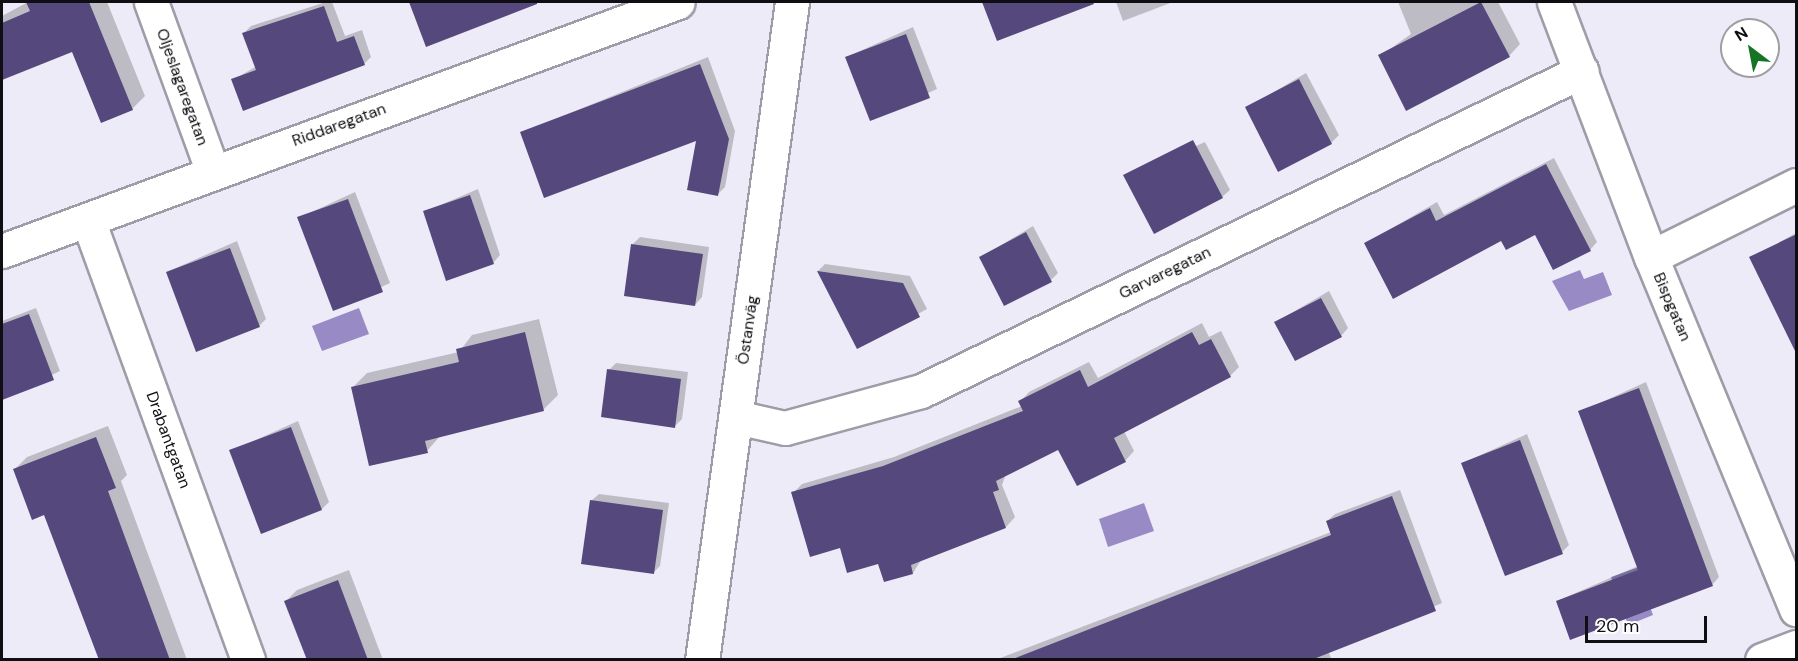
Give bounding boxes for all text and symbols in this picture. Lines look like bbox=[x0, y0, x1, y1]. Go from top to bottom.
north arrow bbox=[1720, 18, 1780, 78]
text: N bbox=[1731, 22, 1752, 46]
street label: Oljeslagaregatan bbox=[152, 26, 212, 148]
street label: Riddaregatan bbox=[290, 99, 388, 151]
street label: Garvaregatan bbox=[1116, 243, 1214, 303]
street label: Bispgatan bbox=[1649, 270, 1695, 344]
street label: Östanväg bbox=[734, 294, 762, 366]
street label: Drabantgatan bbox=[142, 389, 194, 491]
scale bar bbox=[1588, 604, 1710, 642]
text: 20 m bbox=[1596, 614, 1639, 638]

